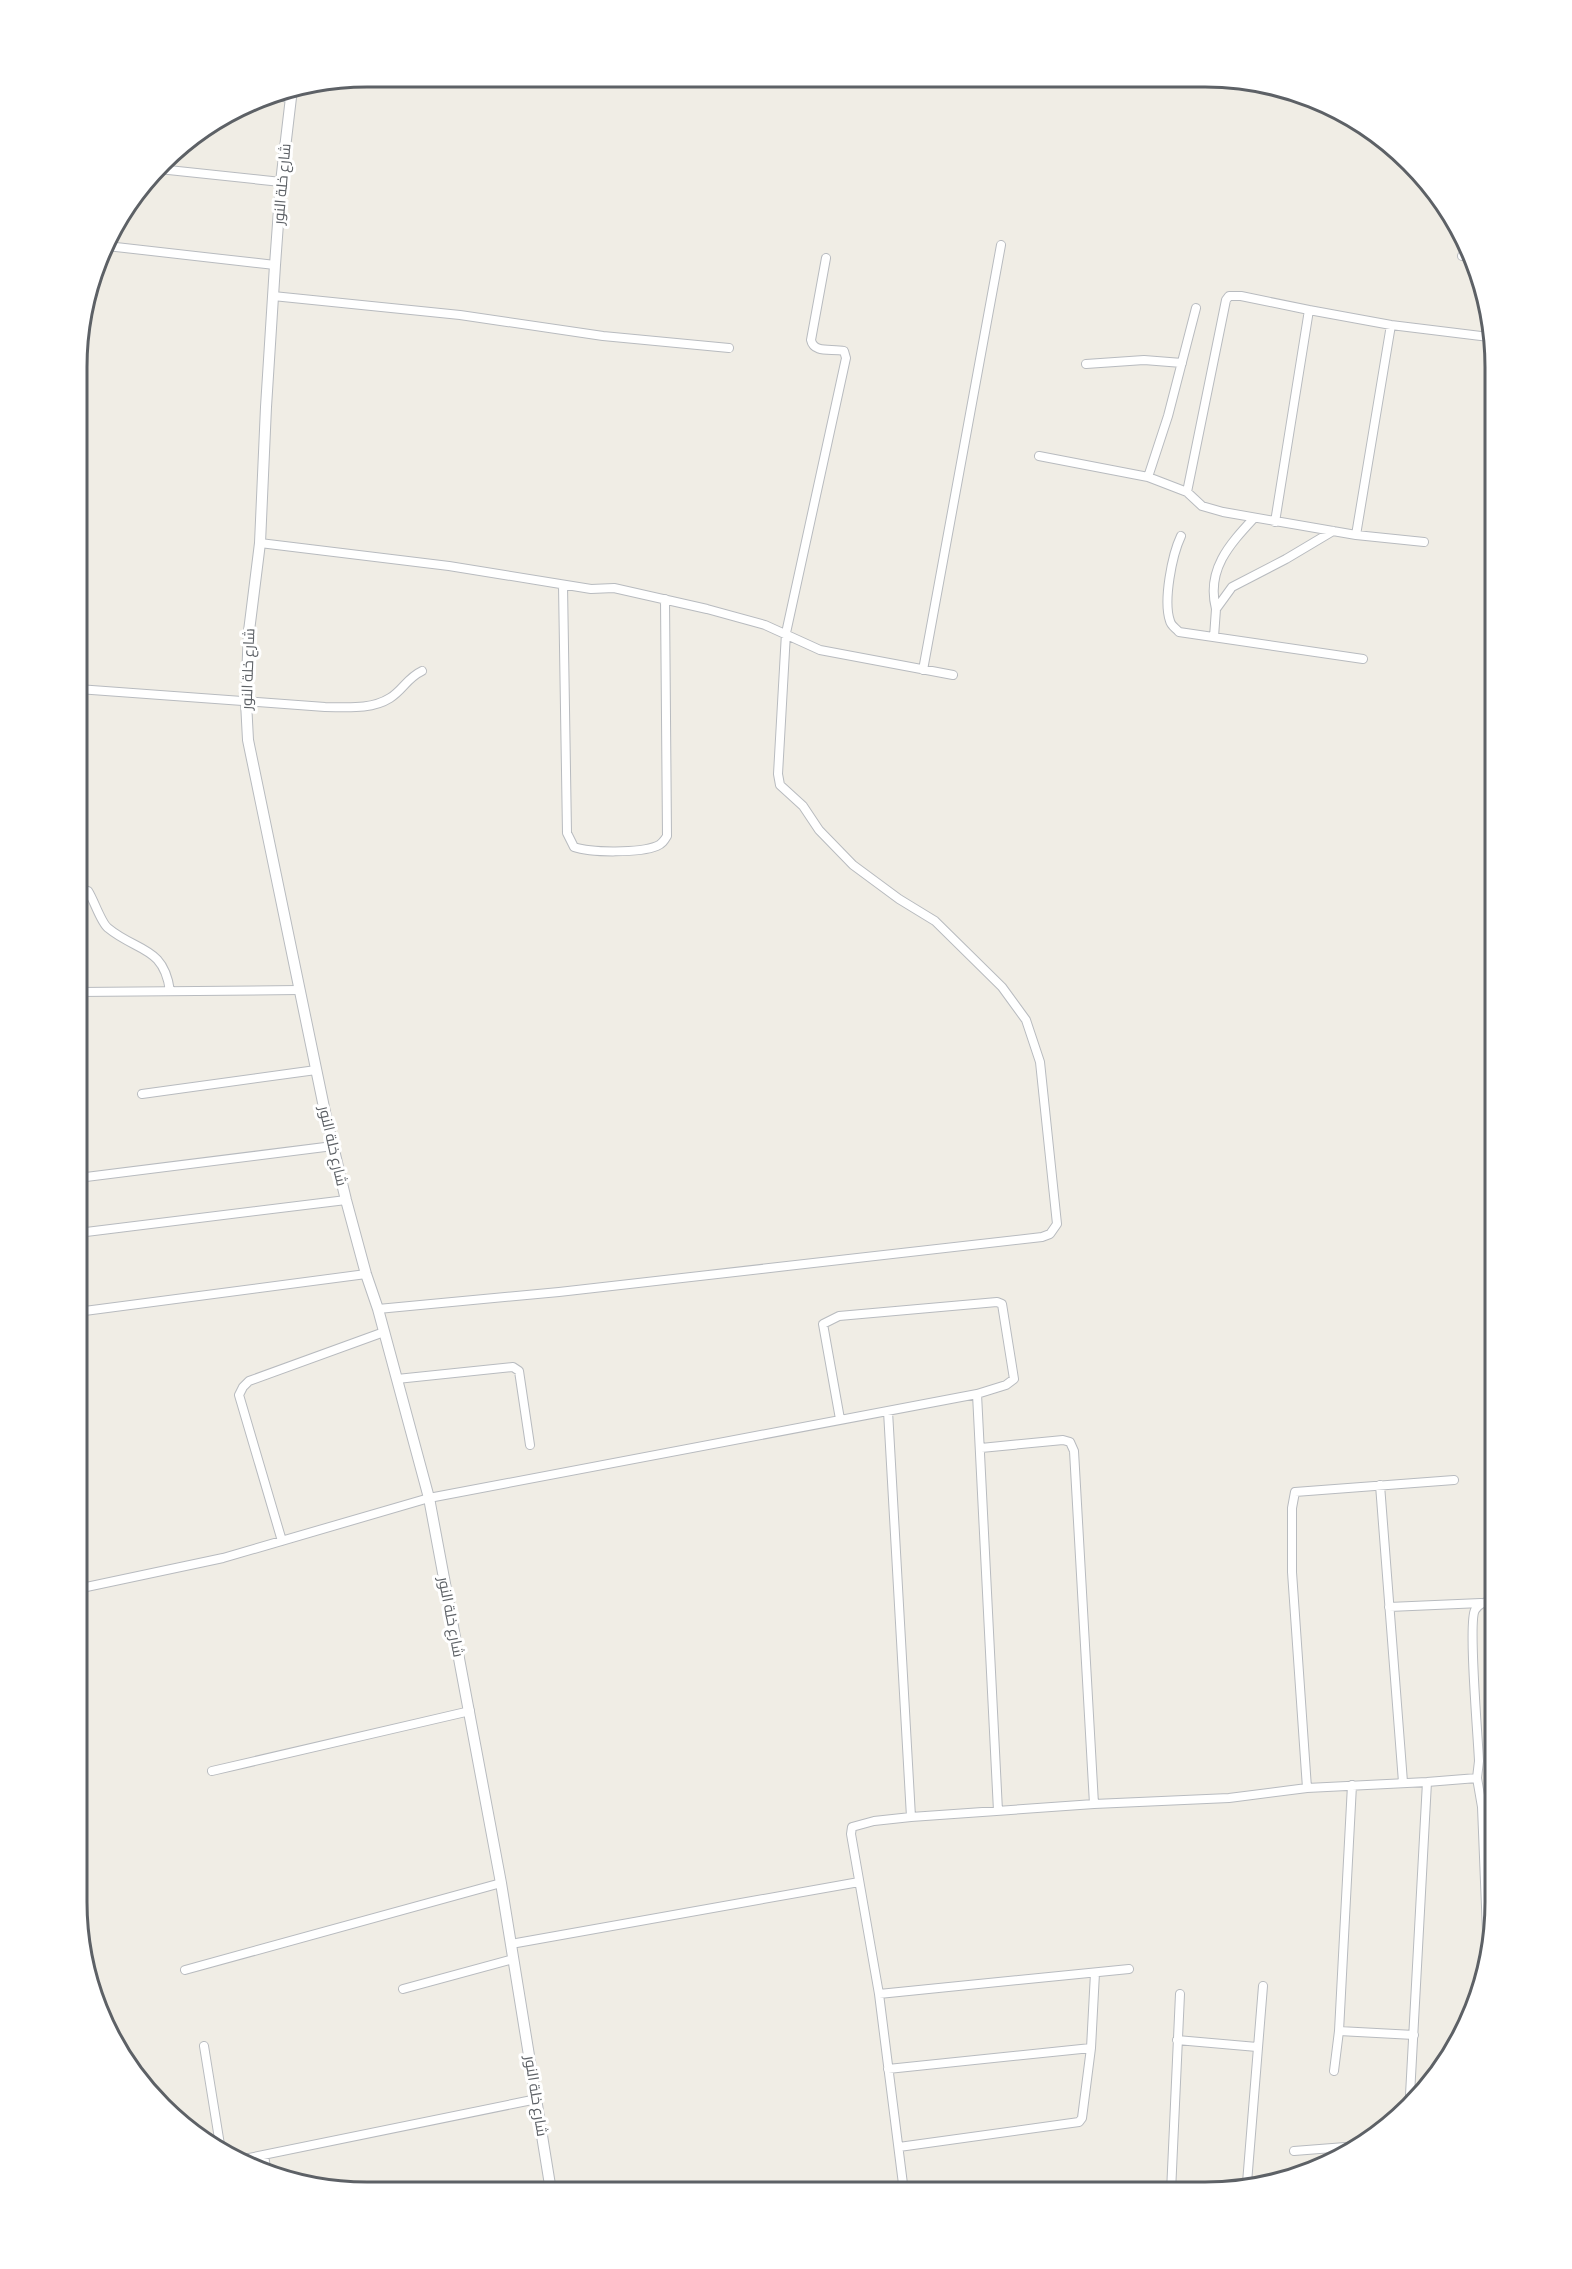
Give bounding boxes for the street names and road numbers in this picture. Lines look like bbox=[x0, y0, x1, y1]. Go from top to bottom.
street label: شارع خلة النور bbox=[268, 142, 297, 227]
street label: شارع خلة النور bbox=[237, 628, 260, 711]
street label: شارع خلة النور bbox=[313, 1103, 352, 1188]
street label: شارع خلة النور bbox=[432, 1574, 469, 1659]
street label: شارع خلة النور bbox=[519, 2053, 552, 2138]

